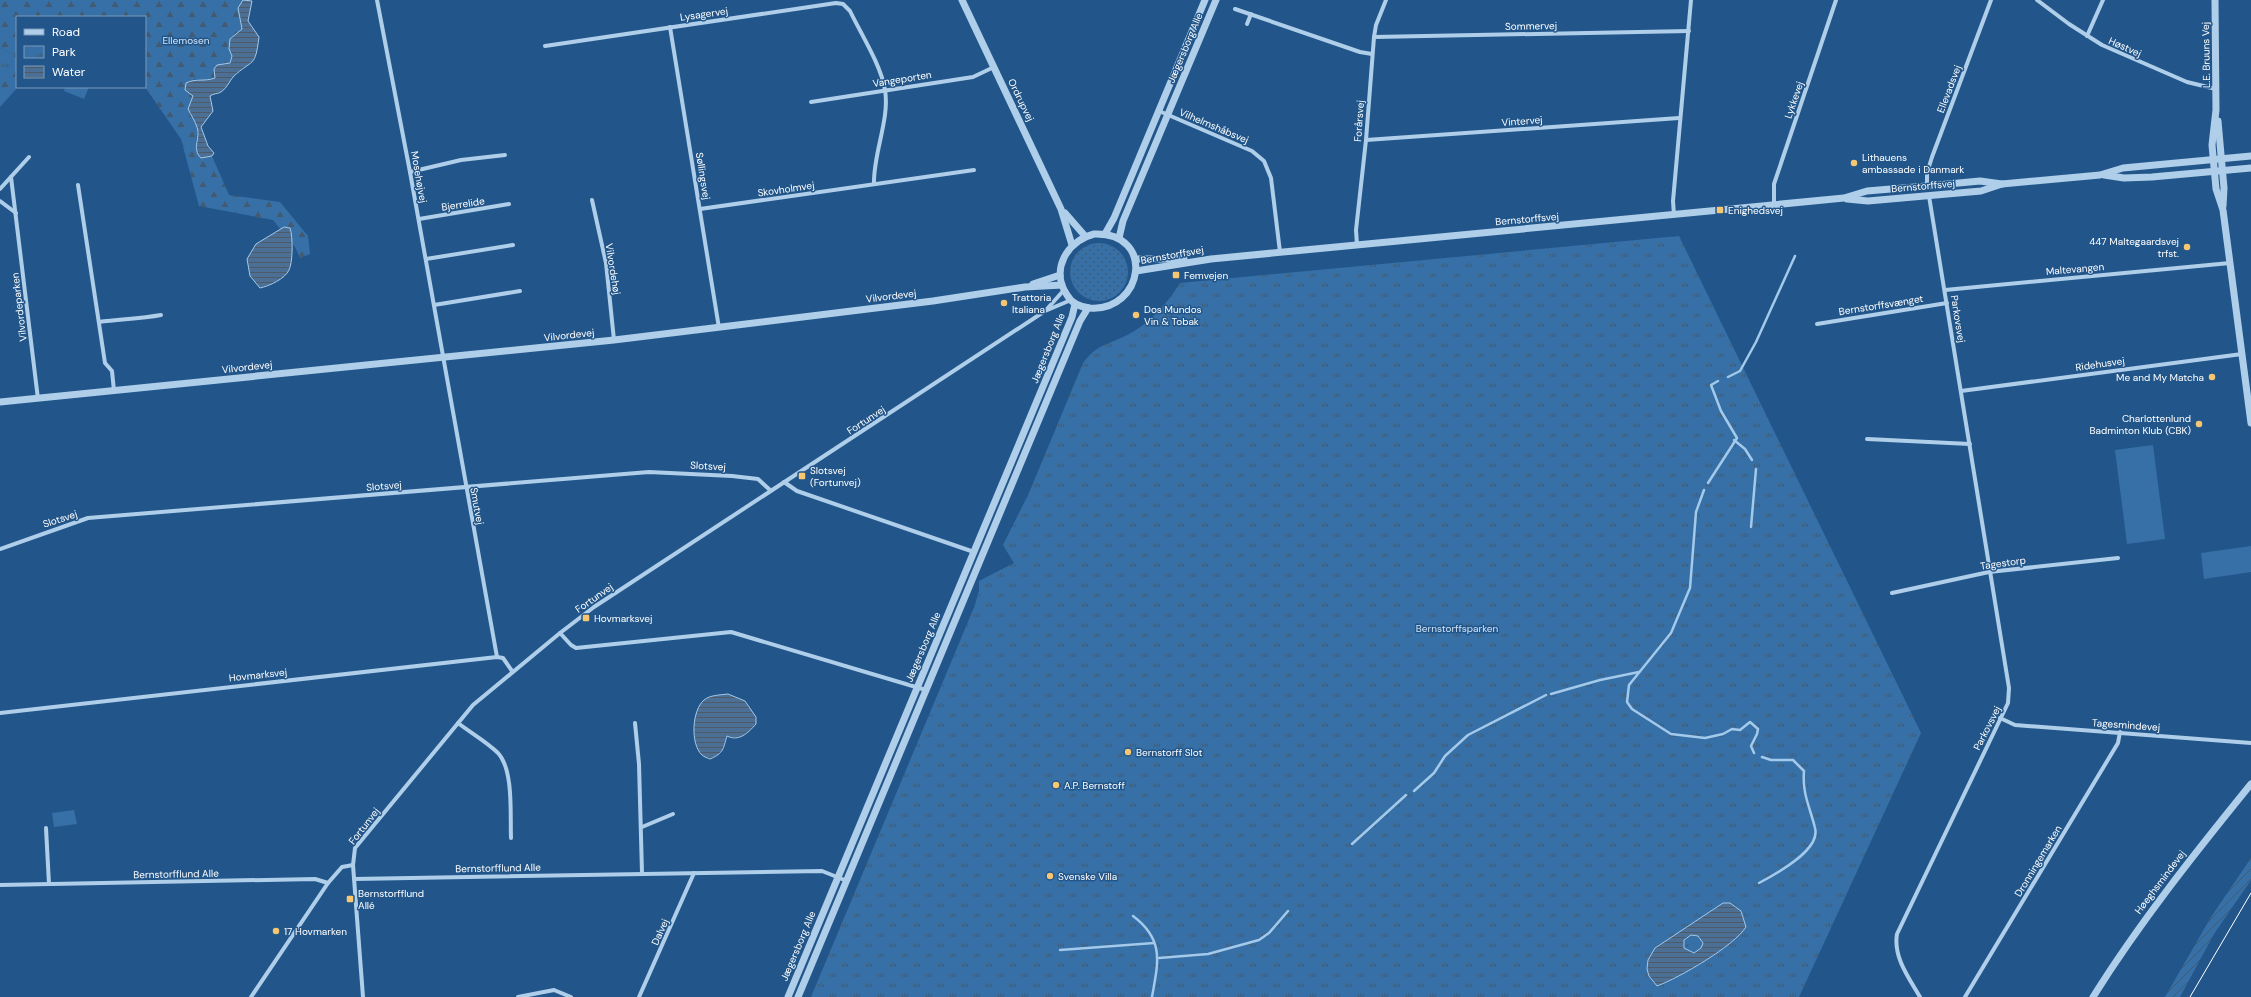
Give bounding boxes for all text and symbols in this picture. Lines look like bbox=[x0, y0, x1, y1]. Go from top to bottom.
street label: Lysagervej bbox=[679, 4, 729, 24]
street label: Jægersborg Alle bbox=[1164, 11, 1206, 85]
legend bbox=[16, 16, 146, 88]
street label: Sommervej bbox=[1505, 19, 1557, 33]
street label: L.E. Bruuns Vej bbox=[2199, 22, 2213, 88]
text: Road bbox=[52, 24, 80, 40]
park label: Ellemosen bbox=[162, 34, 210, 47]
street label: Høstvej bbox=[2107, 34, 2143, 60]
text: Park bbox=[52, 44, 76, 60]
street label: Ellevadsvej bbox=[1934, 63, 1964, 115]
text: Water bbox=[52, 64, 86, 80]
street label: Vangeporten bbox=[872, 68, 933, 90]
street label: Ordrupvej bbox=[1005, 76, 1037, 124]
street label: Lykkevej bbox=[1782, 80, 1806, 120]
street label: Forårsvej bbox=[1351, 100, 1367, 142]
street label: Vilhelmshåbsvej bbox=[1177, 106, 1251, 146]
street label: Vintervej bbox=[1501, 113, 1543, 129]
street label: Mosehøjvej bbox=[408, 150, 430, 204]
street label: Søllingsvej bbox=[693, 151, 713, 201]
place label: Lithauens ambassade i Danmark bbox=[1862, 151, 1964, 176]
marker: Lithauens ambassade i Danmark bbox=[1849, 158, 1859, 168]
street label: Bernstorffsvej bbox=[1891, 177, 1955, 195]
street label: Skovholmvej bbox=[757, 179, 815, 199]
street label: Bjerrelide bbox=[440, 194, 486, 214]
place label: Enighedsvej bbox=[1728, 204, 1783, 217]
marker: Enighedsvej bbox=[1715, 205, 1725, 215]
street label: Bernstorffsvej bbox=[1495, 210, 1559, 228]
place label: 447 Maltegaardsvej trfst. bbox=[2089, 235, 2179, 260]
street label: Vilvordehøj bbox=[603, 242, 623, 296]
marker: 447 Maltegaardsvej trfst. bbox=[2182, 242, 2192, 252]
street label: Bernstorffsvej bbox=[1139, 243, 1205, 267]
street label: Maltevangen bbox=[2045, 260, 2105, 278]
place label: Femvejen bbox=[1184, 269, 1228, 282]
marker: Femvejen bbox=[1171, 270, 1181, 280]
street label: Vilvordeparken bbox=[8, 272, 30, 342]
street label: Vilvordevej bbox=[865, 286, 917, 306]
place label: Trattoria Italiana bbox=[1012, 291, 1051, 316]
street label: Bernstorffsvænget bbox=[1838, 292, 1924, 318]
street label: Parkovsvej bbox=[1948, 294, 1968, 344]
marker: Trattoria Italiana bbox=[999, 298, 1009, 308]
place label: Dos Mundos Vin & Tobak bbox=[1144, 303, 1202, 328]
marker: Dos Mundos Vin & Tobak bbox=[1131, 310, 1141, 320]
street label: Jægersborg Alle bbox=[1028, 311, 1068, 385]
street label: Vilvordevej bbox=[543, 326, 595, 344]
street label: Ridehusvej bbox=[2075, 354, 2125, 374]
street label: Vilvordevej bbox=[221, 358, 273, 376]
place label: Me and My Matcha bbox=[2116, 371, 2204, 384]
marker: Me and My Matcha bbox=[2207, 372, 2217, 382]
street label: Fortunvej bbox=[844, 403, 888, 437]
place label: Charlottenlund Badminton Klub (CBK) bbox=[2090, 412, 2191, 437]
marker: Charlottenlund Badminton Klub (CBK) bbox=[2194, 419, 2204, 429]
street label: Slotsvej bbox=[690, 459, 726, 473]
place label: Slotsvej (Fortunvej) bbox=[810, 464, 861, 489]
marker: Slotsvej (Fortunvej) bbox=[797, 471, 807, 481]
street label: Slotsvej bbox=[366, 478, 402, 494]
street label: Smutvej bbox=[467, 486, 487, 526]
street label: Slotsvej bbox=[41, 507, 79, 531]
street label: Tagestorp bbox=[1979, 553, 2027, 573]
street label: Fortunvej bbox=[573, 580, 615, 616]
street label: Jægersborg Alle bbox=[902, 610, 944, 684]
place label: Hovmarksvej bbox=[594, 612, 652, 625]
marker: Hovmarksvej bbox=[581, 613, 591, 623]
park label: Bernstorffsparken bbox=[1416, 622, 1498, 635]
street label: Hovmarksvej bbox=[228, 665, 288, 685]
street label: Parkovsvej bbox=[1970, 704, 2004, 752]
street label: Tagesmindevej bbox=[2091, 716, 2161, 734]
place label: Bernstorff Slot bbox=[1136, 746, 1203, 759]
marker: Bernstorff Slot bbox=[1123, 747, 1133, 757]
place label: A.P. Bernstoff bbox=[1064, 779, 1125, 792]
marker: A.P. Bernstoff bbox=[1051, 780, 1061, 790]
street label: Fortunvej bbox=[346, 805, 382, 847]
street label: Dronningemarken bbox=[2012, 823, 2065, 899]
street label: Høeghsmindevej bbox=[2132, 847, 2188, 917]
street label: Bernstorfflund Alle bbox=[455, 861, 541, 875]
street label: Bernstorfflund Alle bbox=[133, 867, 219, 881]
place label: Svenske Villa bbox=[1058, 870, 1117, 883]
marker: Svenske Villa bbox=[1045, 871, 1055, 881]
place label: Bernstorfflund Allé bbox=[358, 887, 424, 912]
marker: Bernstorfflund Allé bbox=[345, 894, 355, 904]
street label: Jægersborg Alle bbox=[777, 909, 819, 983]
street label: Dalvej bbox=[648, 917, 672, 947]
place label: 17 Hovmarken bbox=[284, 925, 347, 938]
marker: 17 Hovmarken bbox=[271, 926, 281, 936]

